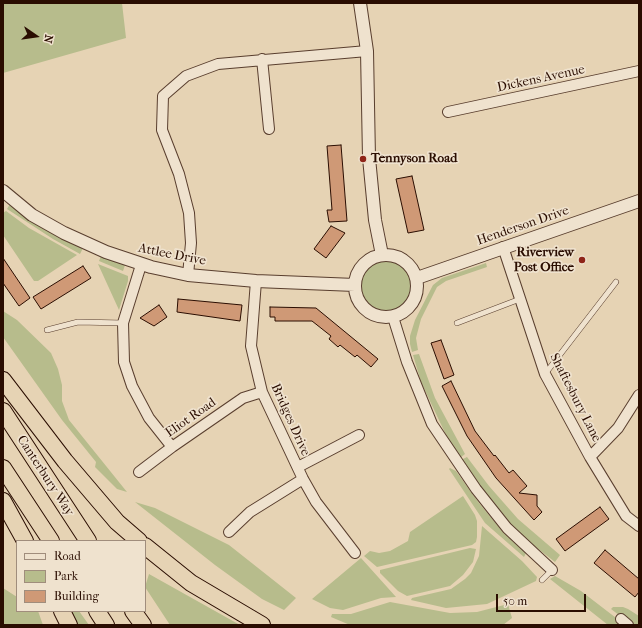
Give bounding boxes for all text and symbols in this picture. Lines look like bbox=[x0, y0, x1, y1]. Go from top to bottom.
north arrow bbox=[16, 16, 56, 56]
text: N bbox=[41, 33, 55, 44]
street label: Dickens Avenue bbox=[496, 62, 586, 96]
place label: Tennyson Road bbox=[371, 151, 457, 167]
marker: Tennyson Road bbox=[358, 154, 368, 164]
street label: Henderson Drive bbox=[475, 203, 571, 249]
street label: Attlee Drive bbox=[137, 241, 207, 269]
place label: Riverview Post Office bbox=[514, 245, 574, 276]
marker: Riverview Post Office bbox=[577, 255, 587, 265]
street label: Shaftesbury Lane bbox=[546, 351, 604, 445]
street label: Bridges Drive bbox=[267, 381, 313, 459]
street label: Eliot Road bbox=[163, 395, 219, 441]
street label: Canterbury Way bbox=[13, 433, 77, 519]
legend bbox=[16, 540, 146, 612]
text: Road bbox=[54, 549, 81, 563]
text: Park bbox=[54, 569, 78, 583]
scale bar bbox=[498, 586, 588, 612]
text: Building bbox=[54, 589, 99, 603]
text: 50 m bbox=[503, 594, 527, 608]

